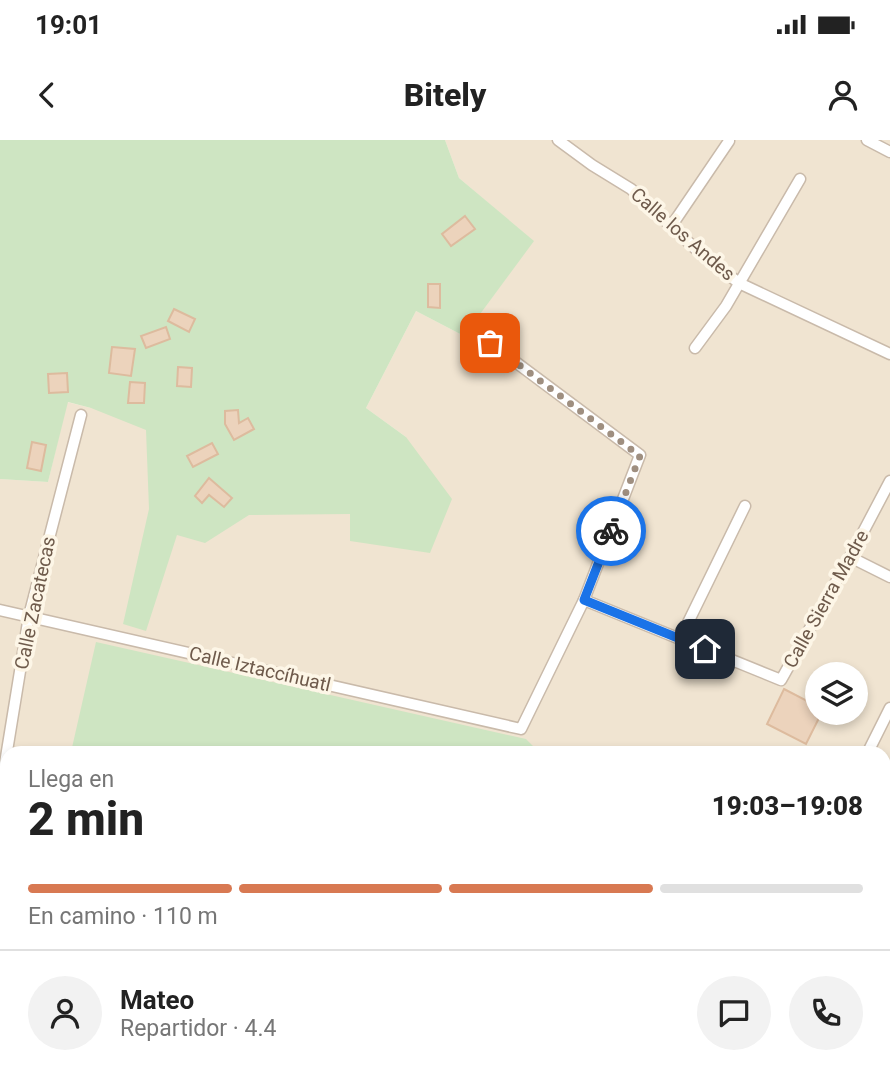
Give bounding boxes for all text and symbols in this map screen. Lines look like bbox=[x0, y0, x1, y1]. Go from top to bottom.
text: 19:01 bbox=[35, 10, 102, 40]
icon: back bbox=[28, 76, 66, 114]
text: Bitely bbox=[404, 76, 486, 114]
icon: person bbox=[824, 76, 862, 114]
street label: Calle los Andes bbox=[626, 183, 740, 285]
pin bbox=[460, 313, 520, 373]
icon: bag bbox=[471, 324, 509, 362]
courier bbox=[576, 496, 646, 566]
icon: bike bbox=[592, 512, 630, 550]
street label: Calle Sierra Madre bbox=[779, 526, 873, 672]
street label: Calle Zacatecas bbox=[10, 535, 60, 671]
pin bbox=[675, 619, 735, 679]
icon: home bbox=[686, 630, 724, 668]
street label: Calle Iztaccíhuatl bbox=[187, 642, 333, 696]
map controls bbox=[805, 662, 868, 725]
button: layers bbox=[805, 662, 868, 725]
text: Llega en bbox=[28, 766, 114, 793]
text: 19:03–19:08 bbox=[712, 791, 863, 821]
text: 2 min bbox=[28, 792, 144, 846]
text: En camino · 110 m bbox=[28, 903, 218, 930]
button: person bbox=[28, 976, 102, 1050]
button: chat bbox=[697, 976, 771, 1050]
button: phone bbox=[789, 976, 863, 1050]
text: Mateo bbox=[120, 985, 194, 1015]
text: Repartidor · 4.4 bbox=[120, 1015, 277, 1042]

